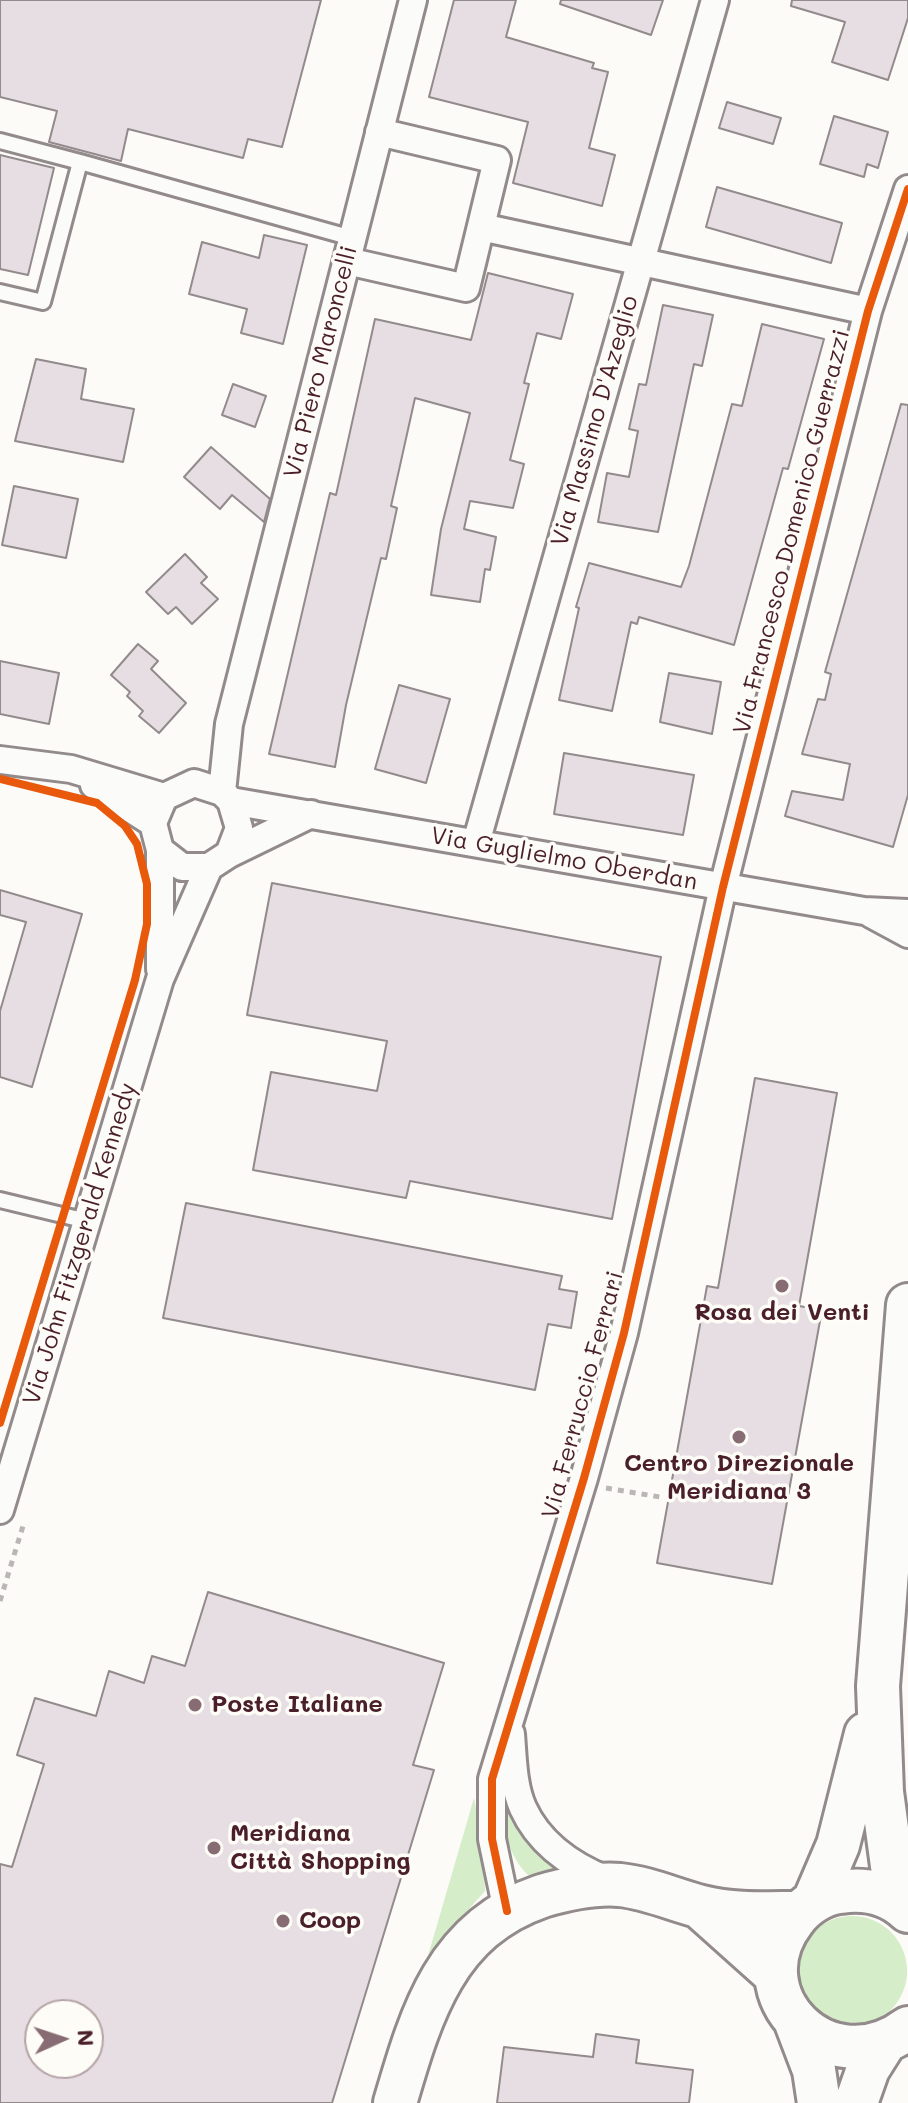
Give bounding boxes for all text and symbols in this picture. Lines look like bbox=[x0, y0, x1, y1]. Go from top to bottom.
street label: Via Piero Maroncelli bbox=[278, 243, 364, 481]
street label: Via Massimo D'Azeglio bbox=[545, 292, 645, 550]
street label: Via Francesco Domenico Guerrazzi bbox=[728, 327, 856, 737]
street label: Via Guglielmo Oberdan bbox=[428, 821, 700, 897]
street label: Via John Fitzgerald Kennedy bbox=[17, 1079, 143, 1409]
street label: Via Ferruccio Ferrari bbox=[536, 1268, 630, 1522]
marker: Rosa dei Venti bbox=[773, 1277, 791, 1295]
place label: Rosa dei Venti bbox=[694, 1299, 870, 1327]
marker: Centro Direzionale Meridiana 3 bbox=[730, 1428, 748, 1446]
place label: Centro Direzionale Meridiana 3 bbox=[624, 1450, 854, 1506]
place label: Poste Italiane bbox=[211, 1691, 383, 1719]
marker: Poste Italiane bbox=[186, 1696, 204, 1714]
place label: Meridiana Città Shopping bbox=[230, 1820, 411, 1876]
marker: Meridiana Città Shopping bbox=[205, 1839, 223, 1857]
place label: Coop bbox=[299, 1907, 361, 1935]
marker: Coop bbox=[274, 1912, 292, 1930]
north arrow bbox=[24, 1999, 104, 2079]
text: N bbox=[72, 2029, 101, 2047]

